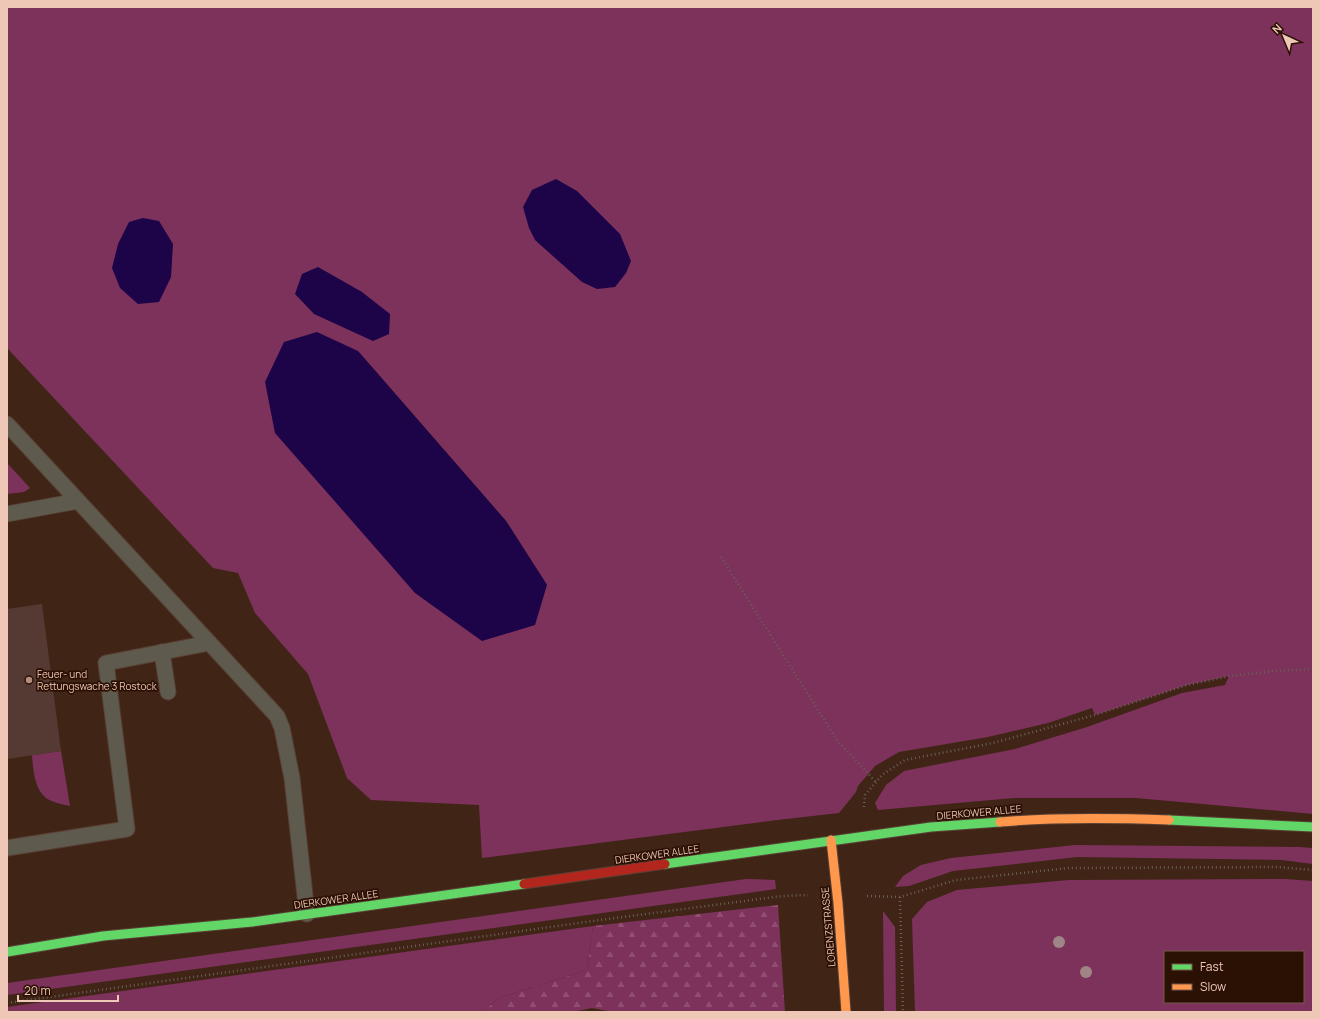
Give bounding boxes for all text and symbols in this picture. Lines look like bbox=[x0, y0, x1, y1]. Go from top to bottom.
north arrow bbox=[1264, 16, 1304, 56]
text: N bbox=[1269, 20, 1285, 37]
place label: Feuer- und Rettungswache 3 Rostock bbox=[37, 667, 158, 693]
marker: Feuer- und Rettungswache 3 Rostock bbox=[24, 675, 34, 685]
street label: DIERKOWER ALLEE bbox=[936, 801, 1022, 823]
street label: DIERKOWER ALLEE bbox=[614, 841, 700, 867]
street label: DIERKOWER ALLEE bbox=[293, 886, 379, 912]
street label: LORENZSTRASSE bbox=[818, 886, 838, 967]
legend bbox=[1164, 951, 1304, 1003]
text: Fast bbox=[1200, 958, 1224, 975]
scale bar bbox=[18, 977, 118, 1003]
text: Slow bbox=[1200, 978, 1226, 995]
text: 20 m bbox=[24, 982, 51, 999]

